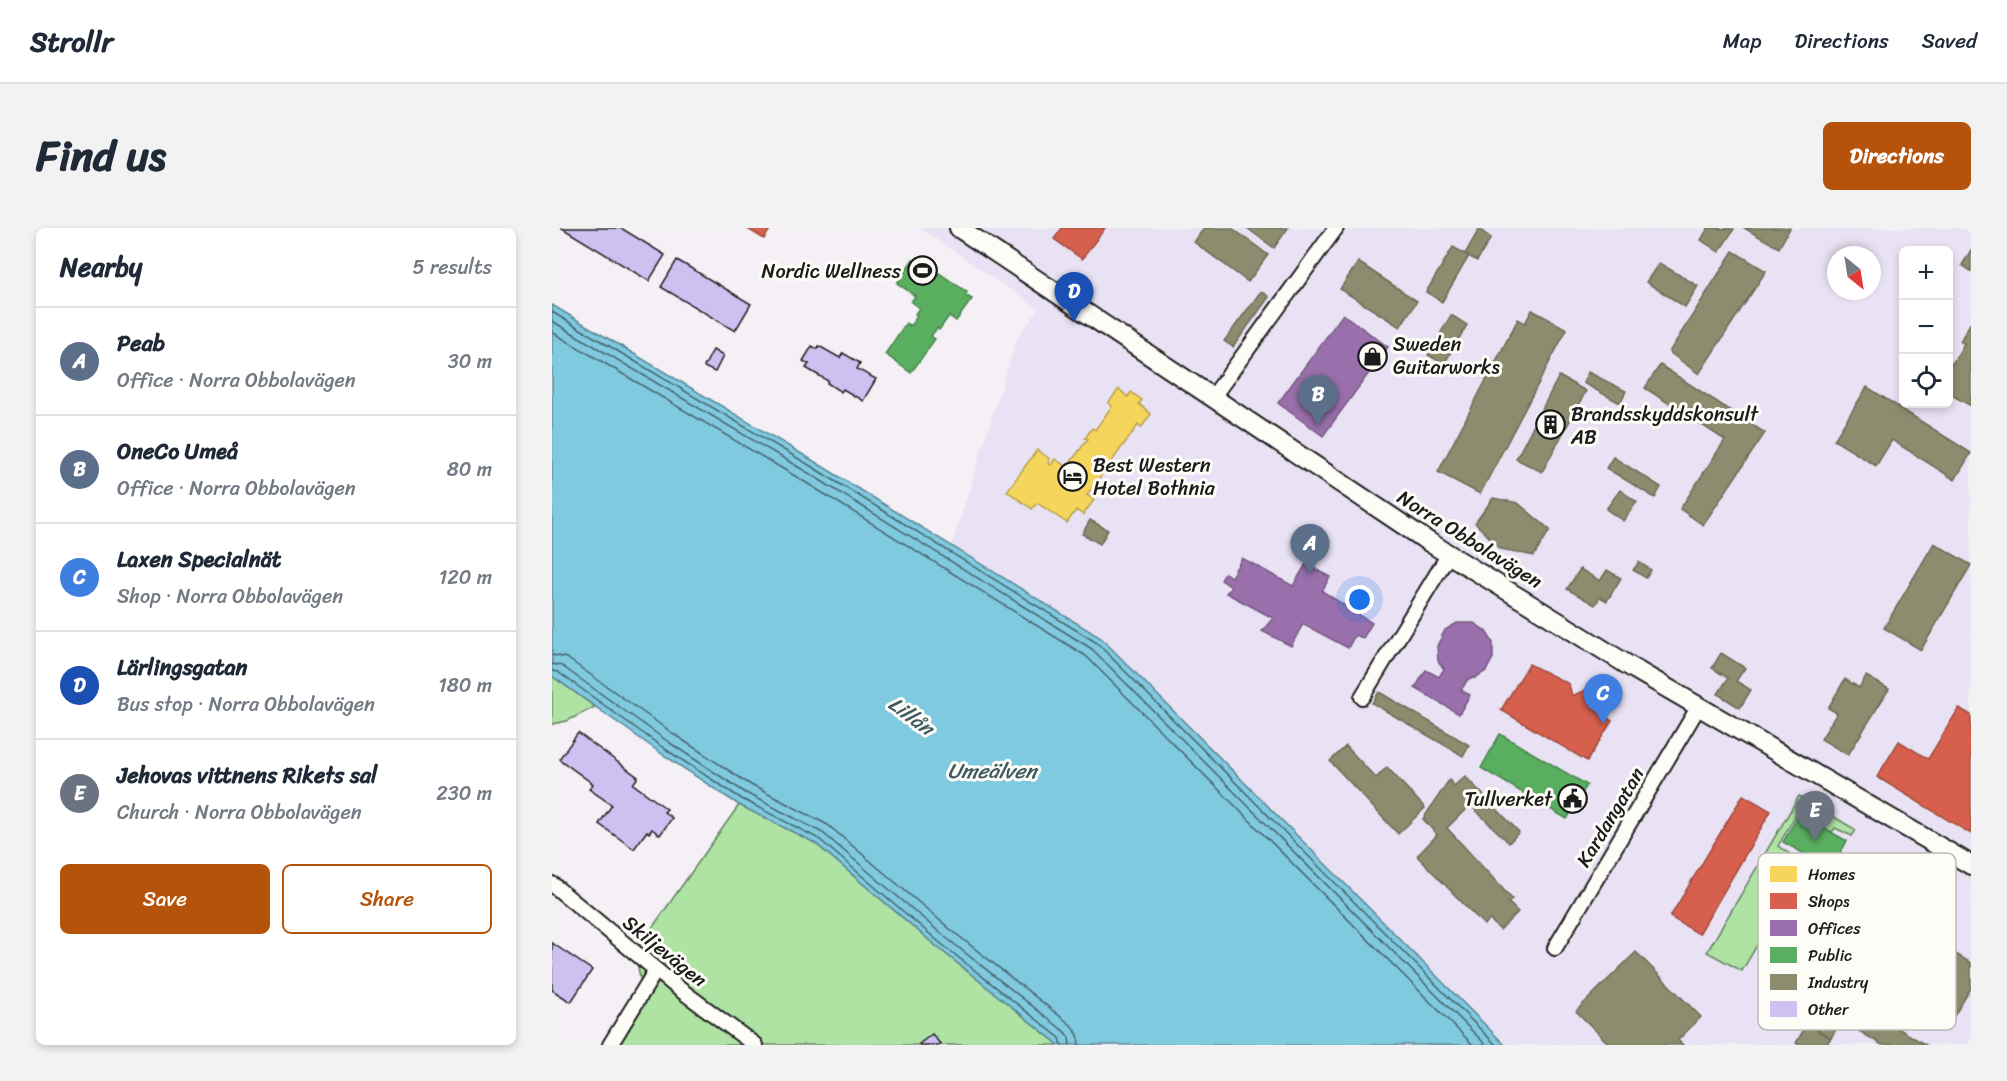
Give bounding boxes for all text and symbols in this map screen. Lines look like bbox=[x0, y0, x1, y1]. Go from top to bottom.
text: Strollr bbox=[30, 17, 113, 66]
text: Map bbox=[1723, 22, 1761, 60]
text: Directions bbox=[1794, 22, 1889, 60]
text: Saved bbox=[1922, 22, 1977, 60]
text: Find us bbox=[36, 119, 166, 193]
button: Directions bbox=[1823, 122, 1971, 190]
text: Nearby bbox=[60, 244, 142, 290]
north arrow bbox=[1827, 246, 1881, 300]
map controls bbox=[1899, 246, 1953, 408]
button: + bbox=[1899, 246, 1953, 300]
text: 5 results bbox=[413, 250, 492, 285]
place label: Nordic Wellness bbox=[762, 254, 902, 289]
sports icon: Nordic Wellness bbox=[906, 255, 938, 287]
pin: D bbox=[1054, 272, 1094, 322]
button: − bbox=[1899, 300, 1953, 354]
text: Peab bbox=[117, 324, 165, 363]
place label: Sweden Guitarworks bbox=[1393, 327, 1500, 385]
shop icon: Sweden Guitarworks bbox=[1356, 340, 1388, 372]
text: A bbox=[73, 344, 86, 379]
text: 30 m bbox=[448, 344, 492, 379]
button: locate bbox=[1899, 354, 1953, 408]
text: Office · Norra Obbolavägen bbox=[117, 363, 356, 398]
pin: B bbox=[1298, 376, 1338, 425]
place label: Brandsskyddskonsult AB bbox=[1570, 397, 1759, 455]
building icon: Brandsskyddskonsult AB bbox=[1534, 409, 1566, 441]
text: OneCo Umeå bbox=[117, 432, 238, 471]
place label: Best Western Hotel Bothnia bbox=[1093, 448, 1216, 506]
text: B bbox=[73, 452, 86, 487]
text: 80 m bbox=[447, 452, 492, 487]
hotel icon: Best Western Hotel Bothnia bbox=[1056, 460, 1088, 492]
text: Office · Norra Obbolavägen bbox=[117, 471, 356, 506]
street label: Norra Obbolavägen bbox=[1390, 480, 1550, 598]
pin: A bbox=[1290, 524, 1329, 574]
text: Laxen Specialnät bbox=[117, 540, 281, 579]
text: C bbox=[73, 560, 86, 595]
text: 120 m bbox=[439, 560, 492, 595]
text: Shop · Norra Obbolavägen bbox=[117, 579, 343, 614]
your location bbox=[1345, 585, 1374, 614]
text: Lärlingsgatan bbox=[117, 648, 247, 687]
text: D bbox=[74, 668, 85, 703]
text: 180 m bbox=[438, 668, 492, 703]
pin: C bbox=[1584, 674, 1622, 724]
water label: Lillån bbox=[880, 686, 944, 748]
text: Bus stop · Norra Obbolavägen bbox=[117, 687, 375, 722]
water label: Umeälven bbox=[947, 752, 1039, 790]
text: Jehovas vittnens Rikets sal bbox=[117, 756, 377, 795]
street label: Kardangatan bbox=[1567, 760, 1654, 874]
text: E bbox=[74, 776, 85, 811]
text: 230 m bbox=[436, 776, 492, 811]
place label: Tullverket bbox=[1464, 782, 1553, 817]
public building icon: Tullverket bbox=[1557, 783, 1589, 815]
pin: E bbox=[1796, 792, 1834, 841]
text: Church · Norra Obbolavägen bbox=[117, 795, 362, 830]
legend bbox=[1758, 853, 1956, 1030]
text: Homes bbox=[1808, 860, 1856, 889]
button: Save bbox=[60, 864, 270, 934]
button: Share bbox=[282, 864, 492, 934]
text: Shops bbox=[1808, 887, 1850, 916]
street label: Skiljevägen bbox=[615, 906, 715, 997]
text: Offices bbox=[1808, 914, 1861, 943]
text: Public bbox=[1808, 941, 1852, 970]
text: Industry bbox=[1807, 968, 1869, 997]
text: Other bbox=[1808, 995, 1850, 1024]

